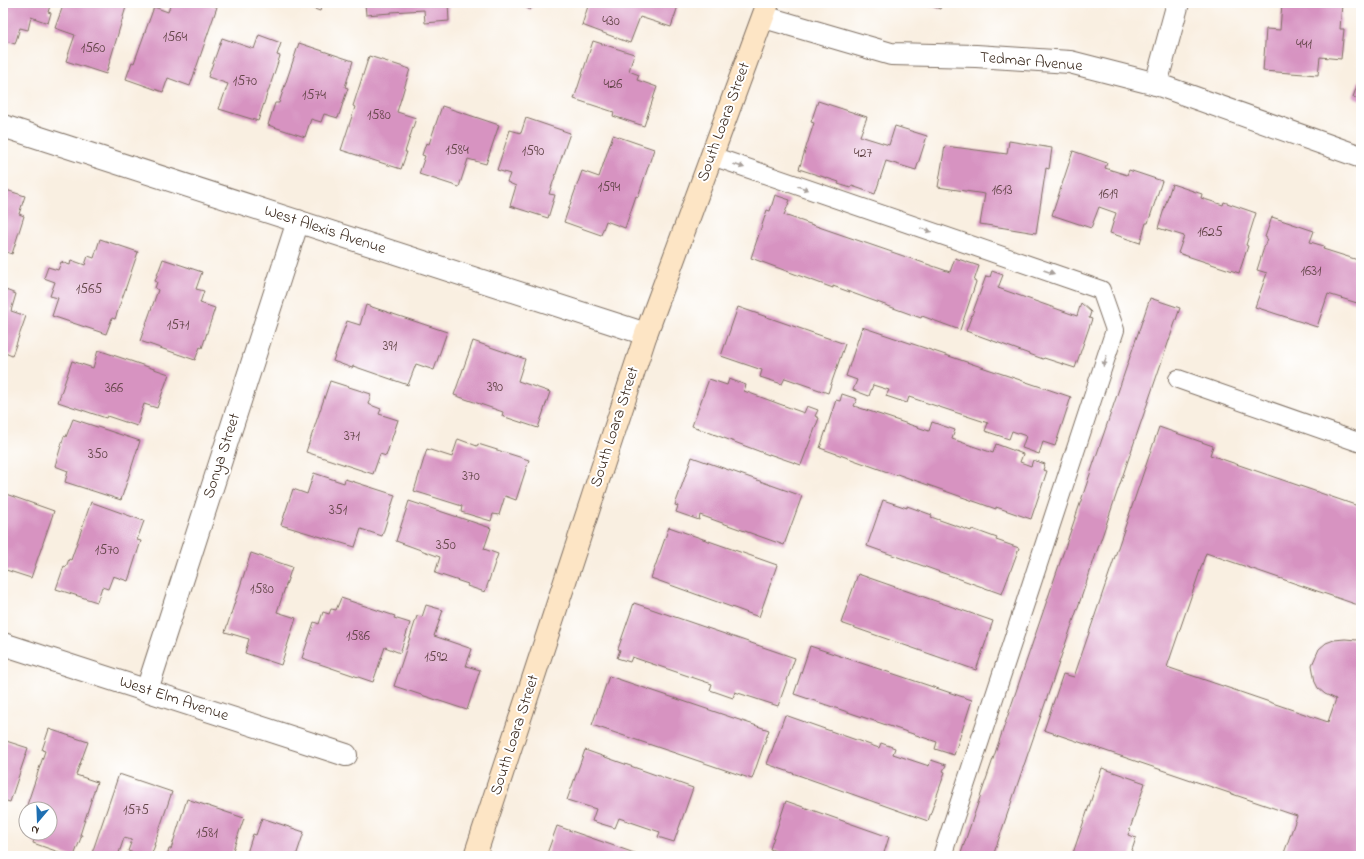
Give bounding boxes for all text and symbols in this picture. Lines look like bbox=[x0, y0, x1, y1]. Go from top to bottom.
house number: 430 bbox=[602, 11, 620, 32]
house number: 1564 bbox=[163, 27, 187, 48]
house number: 441 bbox=[1296, 34, 1313, 55]
house number: 1560 bbox=[81, 38, 105, 59]
street label: Tedmar Avenue bbox=[979, 46, 1084, 79]
street label: South Loara Street bbox=[691, 58, 757, 185]
house number: 1570 bbox=[233, 71, 257, 92]
house number: 426 bbox=[604, 74, 622, 95]
house number: 1574 bbox=[302, 85, 326, 106]
house number: 1580 bbox=[367, 105, 391, 126]
house number: 1584 bbox=[445, 140, 469, 161]
house number: 1590 bbox=[522, 141, 544, 162]
house number: 427 bbox=[854, 143, 872, 164]
one-way arrow bbox=[733, 163, 745, 169]
house number: 1594 bbox=[598, 177, 620, 198]
house number: 1613 bbox=[992, 180, 1013, 201]
house number: 1619 bbox=[1098, 184, 1118, 205]
one-way arrow bbox=[797, 185, 809, 191]
street label: West Alexis Avenue bbox=[261, 199, 390, 261]
house number: 1625 bbox=[1197, 222, 1223, 243]
one-way arrow bbox=[920, 227, 932, 233]
house number: 1631 bbox=[1301, 261, 1322, 282]
one-way arrow bbox=[1043, 269, 1055, 275]
house number: 1565 bbox=[76, 279, 102, 300]
house number: 1571 bbox=[167, 315, 190, 336]
house number: 391 bbox=[383, 336, 398, 357]
one-way arrow bbox=[1102, 355, 1108, 367]
street label: South Loara Street bbox=[584, 363, 646, 490]
house number: 390 bbox=[487, 377, 503, 398]
house number: 366 bbox=[105, 378, 123, 399]
street label: Sonya Street bbox=[197, 410, 247, 502]
house number: 371 bbox=[344, 426, 361, 447]
house number: 350 bbox=[88, 444, 108, 465]
house number: 370 bbox=[462, 466, 480, 487]
house number: 351 bbox=[329, 500, 348, 521]
house number: 350 bbox=[436, 535, 456, 556]
house number: 1570 bbox=[95, 540, 119, 561]
house number: 1580 bbox=[250, 579, 274, 600]
house number: 1586 bbox=[346, 626, 370, 647]
house number: 1592 bbox=[424, 647, 448, 668]
street label: West Elm Avenue bbox=[116, 670, 233, 728]
street label: South Loara Street bbox=[484, 671, 546, 798]
house number: 1575 bbox=[123, 800, 149, 821]
north arrow bbox=[18, 801, 58, 841]
text: N bbox=[29, 821, 41, 838]
house number: 1581 bbox=[196, 823, 219, 844]

